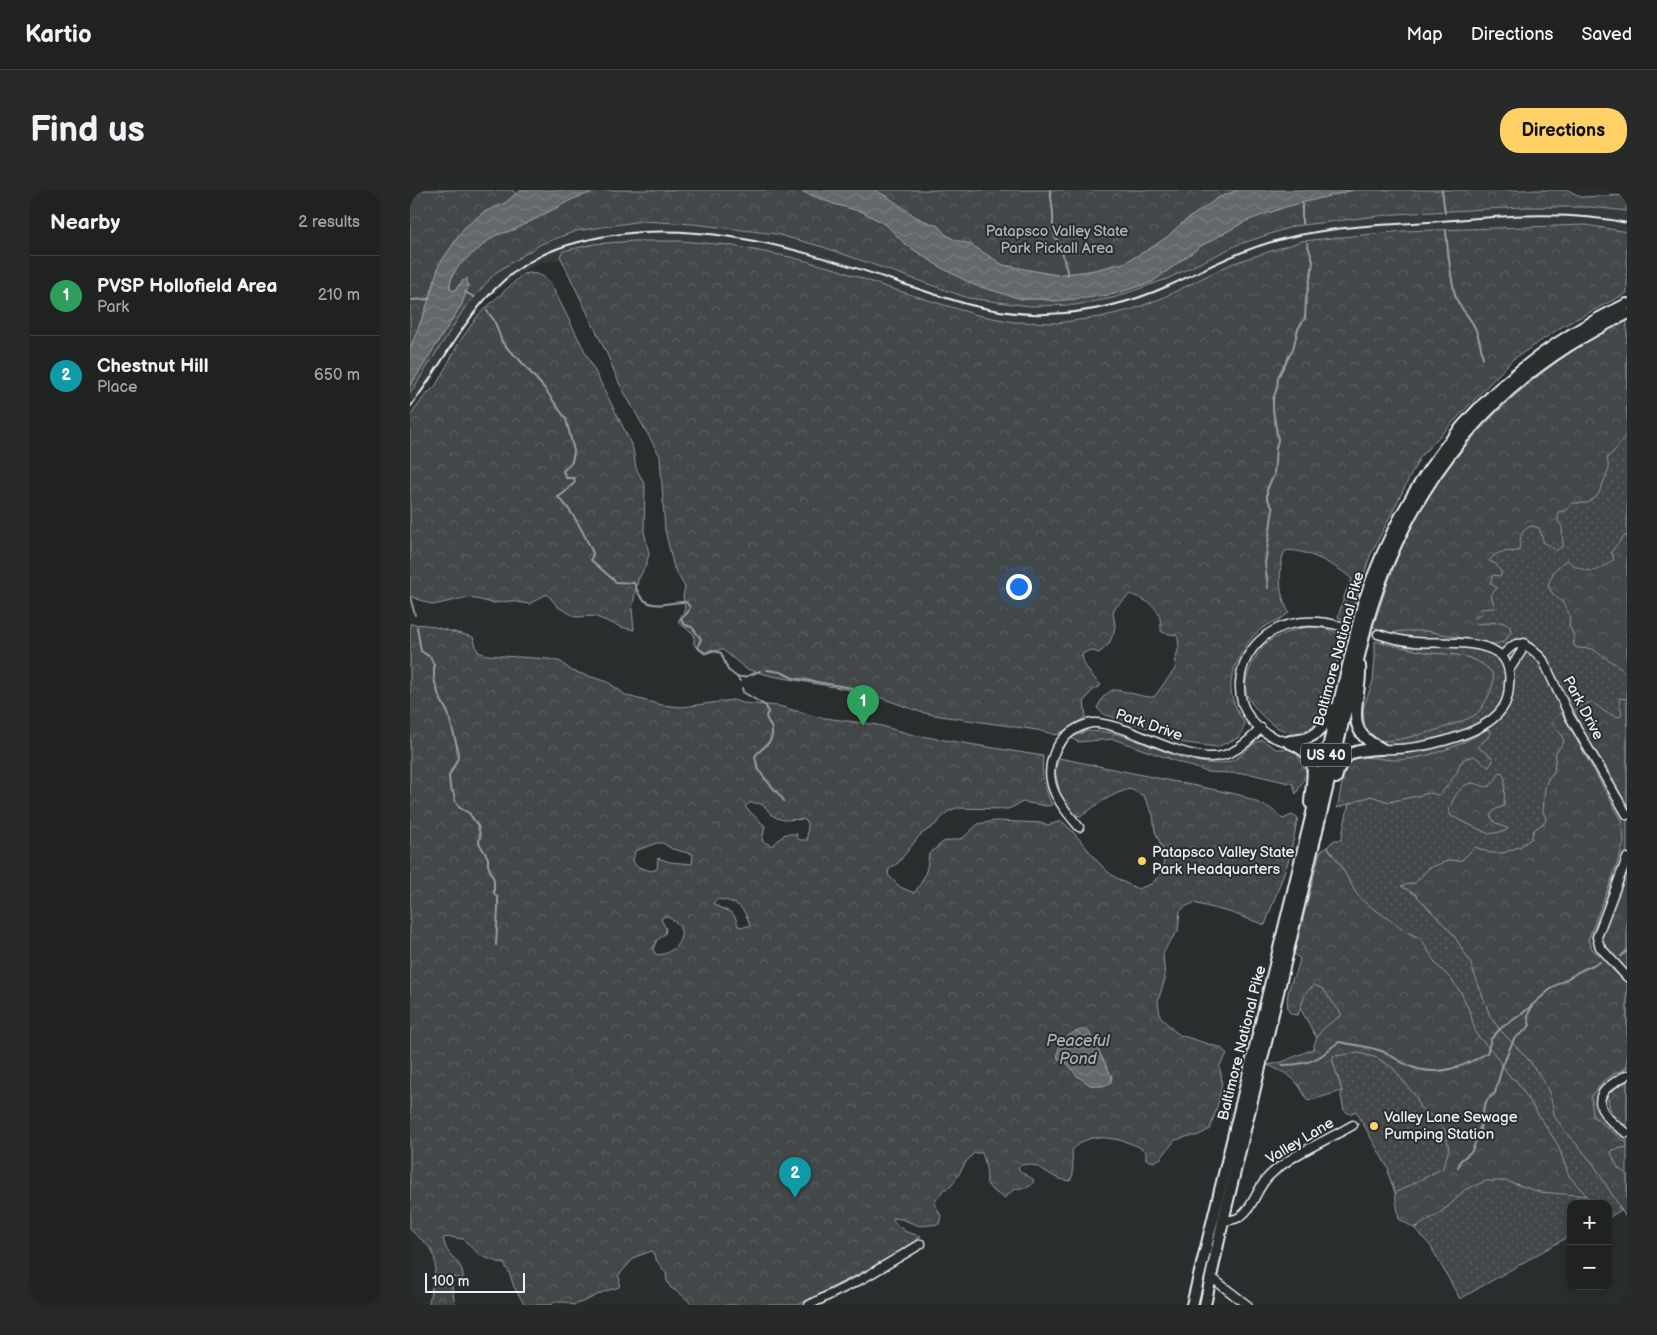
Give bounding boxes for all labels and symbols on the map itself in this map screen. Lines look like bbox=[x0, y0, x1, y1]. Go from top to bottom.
park label: Patapsco Valley State Park Pickall Area bbox=[986, 222, 1128, 258]
street label: Baltimore National Pike bbox=[1309, 570, 1369, 728]
your location bbox=[1006, 574, 1032, 600]
street label: Park Drive bbox=[1558, 673, 1608, 743]
pin: 1 bbox=[847, 685, 879, 726]
street label: Park Drive bbox=[1113, 705, 1185, 745]
road number: US 40 bbox=[1301, 744, 1351, 766]
place label: Patapsco Valley State Park Headquarters bbox=[1152, 843, 1295, 879]
marker: Patapsco Valley State Park Headquarters bbox=[1136, 855, 1148, 867]
street label: Baltimore National Pike bbox=[1214, 964, 1270, 1122]
water label: Peaceful Pond bbox=[1046, 1032, 1111, 1069]
place label: Valley Lane Sewage Pumping Station bbox=[1384, 1108, 1518, 1144]
street label: Valley Lane bbox=[1263, 1113, 1337, 1169]
marker: Valley Lane Sewage Pumping Station bbox=[1368, 1120, 1380, 1132]
pin: 2 bbox=[779, 1157, 811, 1198]
scale bar bbox=[425, 1270, 525, 1293]

